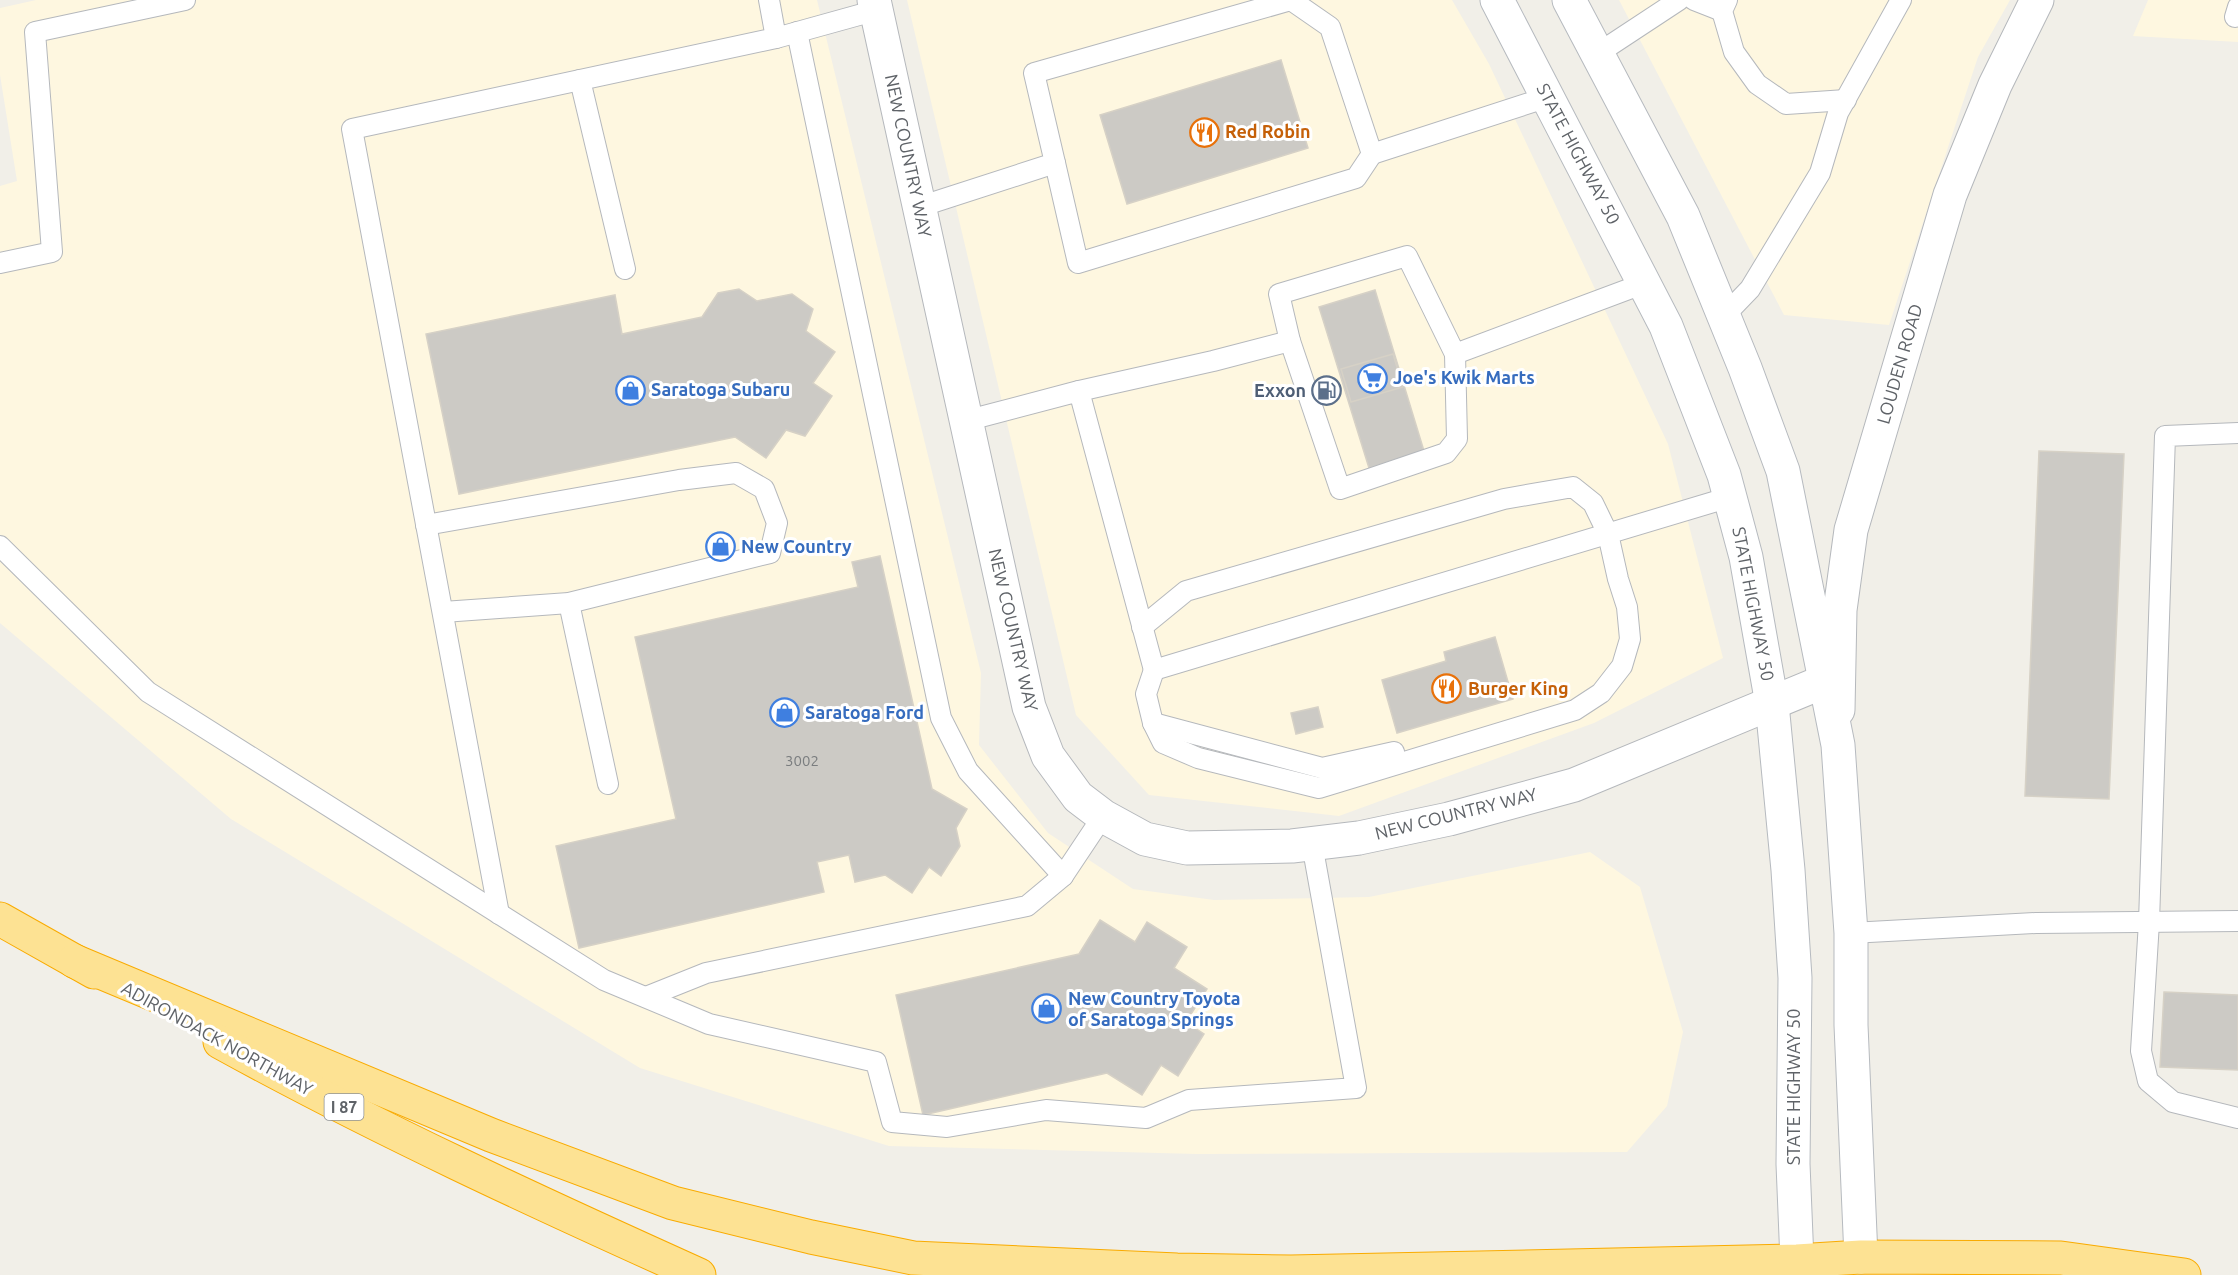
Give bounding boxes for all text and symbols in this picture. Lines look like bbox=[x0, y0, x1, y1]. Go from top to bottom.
street label: NEW COUNTRY WAY bbox=[882, 72, 936, 240]
street label: STATE HIGHWAY 50 bbox=[1533, 80, 1624, 227]
restaurant icon: Red Robin bbox=[1188, 116, 1220, 148]
place label: Red Robin bbox=[1225, 121, 1310, 141]
street label: LOUDEN ROAD bbox=[1872, 301, 1926, 426]
supermarket icon: Joe's Kwik Marts bbox=[1356, 362, 1388, 394]
place label: Joe's Kwik Marts bbox=[1393, 367, 1535, 387]
shop icon: Saratoga Subaru bbox=[614, 374, 646, 406]
fuel station icon: Exxon bbox=[1311, 375, 1343, 407]
place label: Saratoga Subaru bbox=[651, 379, 790, 399]
place label: Exxon bbox=[1254, 380, 1306, 400]
street label: STATE HIGHWAY 50 bbox=[1729, 525, 1779, 683]
shop icon: New Country bbox=[704, 531, 736, 563]
place label: New Country bbox=[741, 536, 852, 556]
street label: NEW COUNTRY WAY bbox=[985, 546, 1043, 714]
restaurant icon: Burger King bbox=[1431, 673, 1463, 705]
place label: Burger King bbox=[1468, 678, 1569, 698]
shop icon: Saratoga Ford bbox=[768, 697, 800, 729]
place label: Saratoga Ford bbox=[805, 702, 924, 722]
house number: 3002 bbox=[785, 752, 819, 769]
street label: NEW COUNTRY WAY bbox=[1373, 783, 1540, 843]
street label: ADIRONDACK NORTHWAY bbox=[119, 977, 317, 1099]
place label: New Country Toyota of Saratoga Springs bbox=[1068, 988, 1241, 1029]
shop icon: New Country Toyota of Saratoga Springs bbox=[1031, 993, 1063, 1025]
street label: STATE HIGHWAY 50 bbox=[1783, 1009, 1803, 1165]
road number: I 87 bbox=[324, 1094, 364, 1120]

